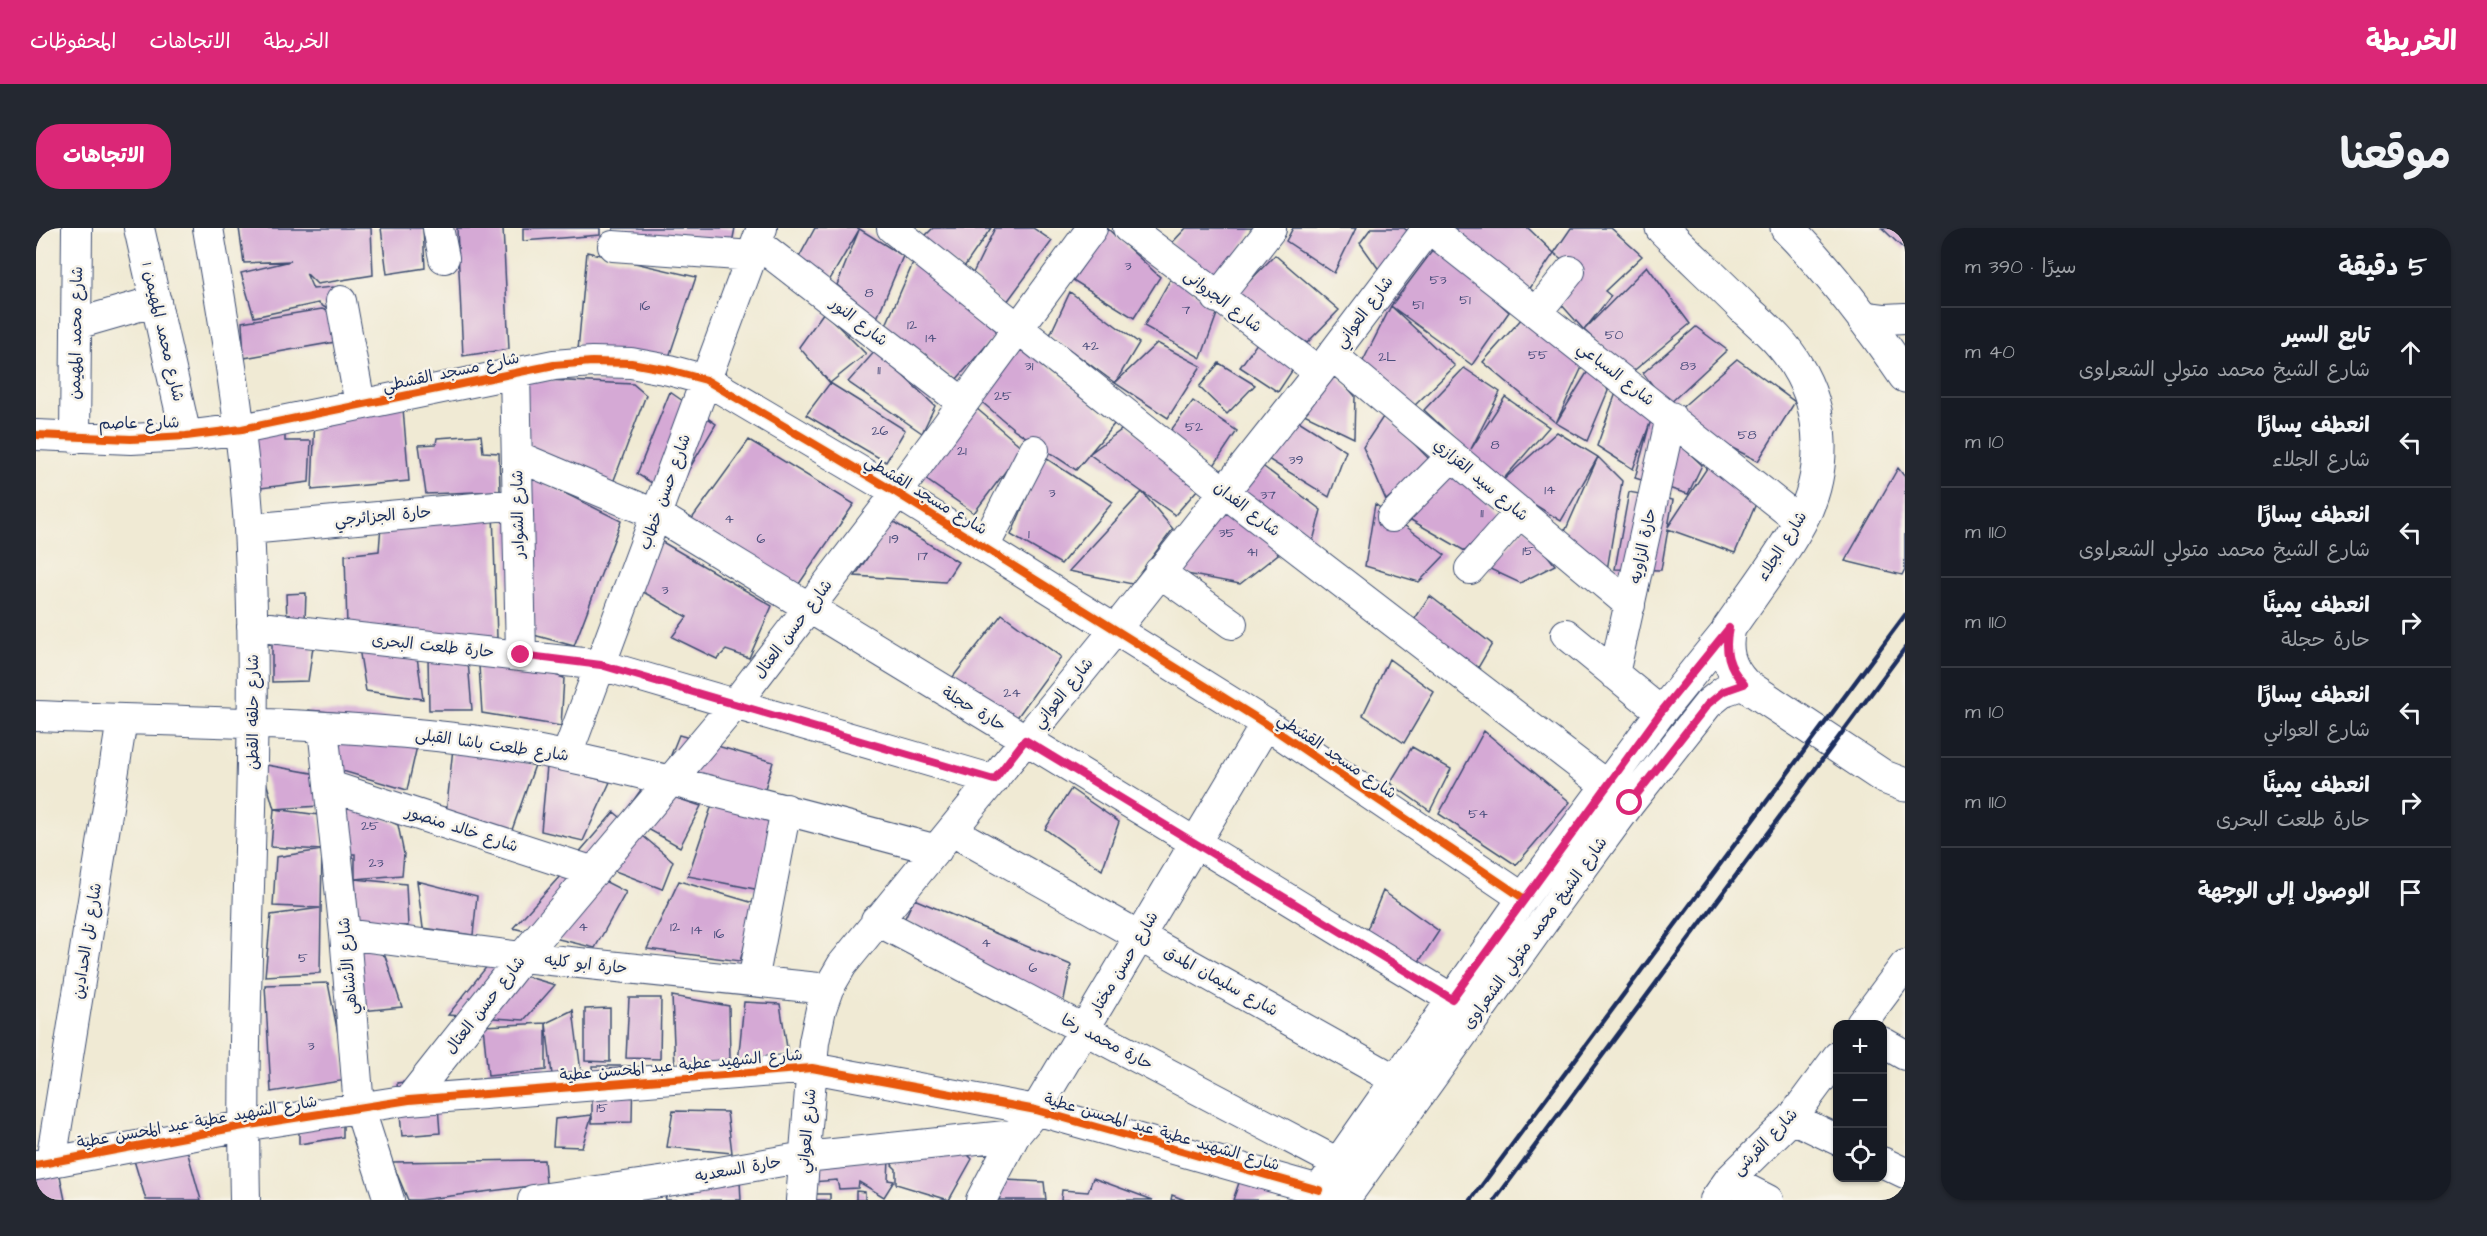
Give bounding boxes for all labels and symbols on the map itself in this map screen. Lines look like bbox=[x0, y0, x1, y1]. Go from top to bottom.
house number: 3 bbox=[1124, 256, 1132, 276]
street label: شارع محمد المهيمن 1 bbox=[136, 260, 190, 404]
street label: شارع الجروانى bbox=[1179, 264, 1267, 338]
street label: شارع محمد المهيمن bbox=[64, 266, 88, 400]
house number: 53 bbox=[1429, 270, 1447, 290]
street label: شارع العواني bbox=[1330, 271, 1401, 354]
house number: 8 bbox=[864, 283, 874, 303]
house number: 51 bbox=[1459, 290, 1471, 310]
street label: شارع النور bbox=[824, 291, 892, 351]
house number: 51 bbox=[1412, 295, 1424, 315]
house number: 16 bbox=[640, 296, 651, 316]
house number: 7 bbox=[1182, 300, 1191, 320]
house number: 12 bbox=[907, 315, 917, 335]
house number: 50 bbox=[1605, 325, 1624, 345]
house number: 14 bbox=[925, 328, 937, 348]
house number: 42 bbox=[1081, 336, 1099, 356]
street label: شارع السباعي bbox=[1571, 337, 1659, 414]
house number: 55 bbox=[1528, 345, 1548, 365]
street label: شارع مسجد القشطي bbox=[381, 347, 522, 400]
house number: 2L bbox=[1378, 347, 1396, 367]
house number: 31 bbox=[1025, 356, 1034, 376]
house number: 83 bbox=[1680, 356, 1696, 376]
house number: 11 bbox=[877, 360, 881, 380]
house number: 25 bbox=[994, 386, 1012, 406]
street label: شارع عاصم bbox=[98, 411, 180, 436]
house number: 52 bbox=[1185, 417, 1203, 437]
house number: 26 bbox=[872, 421, 889, 441]
house number: 58 bbox=[1738, 425, 1757, 445]
street label: شارع حسن خطاب bbox=[634, 431, 696, 553]
street label: شارع سيد القزازي bbox=[1429, 434, 1533, 526]
house number: 8 bbox=[1490, 435, 1500, 455]
house number: 21 bbox=[957, 441, 967, 461]
street label: شارع مسجد القشطي bbox=[859, 450, 991, 543]
house number: 39 bbox=[1288, 450, 1304, 470]
street label: شارع الشوادر bbox=[506, 470, 530, 560]
street label: شارع الفدان bbox=[1209, 476, 1285, 542]
house number: 14 bbox=[1544, 480, 1556, 500]
house number: 3 bbox=[1048, 483, 1056, 503]
house number: 37 bbox=[1260, 485, 1276, 505]
street label: حارة الجزائرجي bbox=[334, 501, 433, 534]
house number: 11 bbox=[1480, 503, 1484, 523]
street label: حارة الزاويه bbox=[1624, 506, 1662, 586]
street label: شارع الجلاء bbox=[1752, 507, 1812, 585]
house number: 4 bbox=[724, 509, 734, 529]
house number: 35 bbox=[1218, 523, 1236, 543]
house number: 1 bbox=[1028, 524, 1030, 544]
house number: 6 bbox=[757, 529, 766, 549]
house number: 19 bbox=[889, 529, 899, 549]
house number: 15 bbox=[1522, 541, 1534, 561]
house number: 41 bbox=[1246, 542, 1258, 562]
house number: 17 bbox=[918, 546, 929, 566]
street label: شارع حسن العتال bbox=[748, 575, 838, 683]
house number: 3 bbox=[661, 580, 669, 600]
street label: حارة طلعت البحرى bbox=[371, 629, 495, 663]
route end bbox=[507, 641, 533, 667]
street label: شارع العواني bbox=[1028, 653, 1101, 735]
street label: شارع حلقه القطن bbox=[242, 654, 264, 770]
street label: حارة حجلة bbox=[938, 681, 1010, 737]
house number: 24 bbox=[1003, 683, 1021, 703]
street label: شارع مسجد القشطي bbox=[1271, 708, 1401, 807]
street label: شارع طلعت باشا القبلى bbox=[414, 723, 570, 767]
route start bbox=[1616, 789, 1642, 815]
street label: شارع خالد منصور bbox=[401, 800, 521, 858]
house number: 54 bbox=[1468, 804, 1488, 824]
house number: 25 bbox=[361, 816, 379, 836]
street label: شارع الشيخ محمد متولي الشعراوى bbox=[1458, 832, 1615, 1035]
house number: 23 bbox=[368, 853, 384, 873]
street label: شارع تل الحدادين bbox=[67, 881, 107, 1001]
street label: شارع حسن مختار bbox=[1083, 907, 1164, 1021]
street label: شارع الأشناهي bbox=[333, 916, 366, 1016]
house number: 4 bbox=[578, 917, 588, 937]
house number: 12 bbox=[670, 917, 680, 937]
house number: 14 bbox=[691, 920, 703, 940]
house number: 16 bbox=[714, 924, 725, 944]
house number: 4 bbox=[981, 933, 991, 953]
street label: شارع سليمان المدق bbox=[1160, 941, 1282, 1021]
house number: 5 bbox=[298, 948, 308, 968]
street label: حارة ابو كليه bbox=[543, 949, 629, 979]
street label: شارع حسن العتال bbox=[440, 951, 530, 1059]
house number: 6 bbox=[1029, 958, 1038, 978]
street label: حارة محمد رخا bbox=[1057, 1009, 1157, 1075]
house number: 3 bbox=[307, 1036, 315, 1056]
street label: شارع الشهيد عطية عبد المحسن عطية bbox=[559, 1043, 803, 1087]
street label: شارع العواني bbox=[792, 1088, 825, 1175]
street label: شارع الشهيد عطية عبد المحسن عطية bbox=[1042, 1088, 1282, 1176]
street label: شارع الشهيد عطية عبد المحسن عطية bbox=[75, 1090, 319, 1154]
house number: 15 bbox=[596, 1098, 608, 1118]
street label: شارع القرشى bbox=[1727, 1103, 1803, 1181]
street label: حارة السعديه bbox=[693, 1151, 783, 1187]

